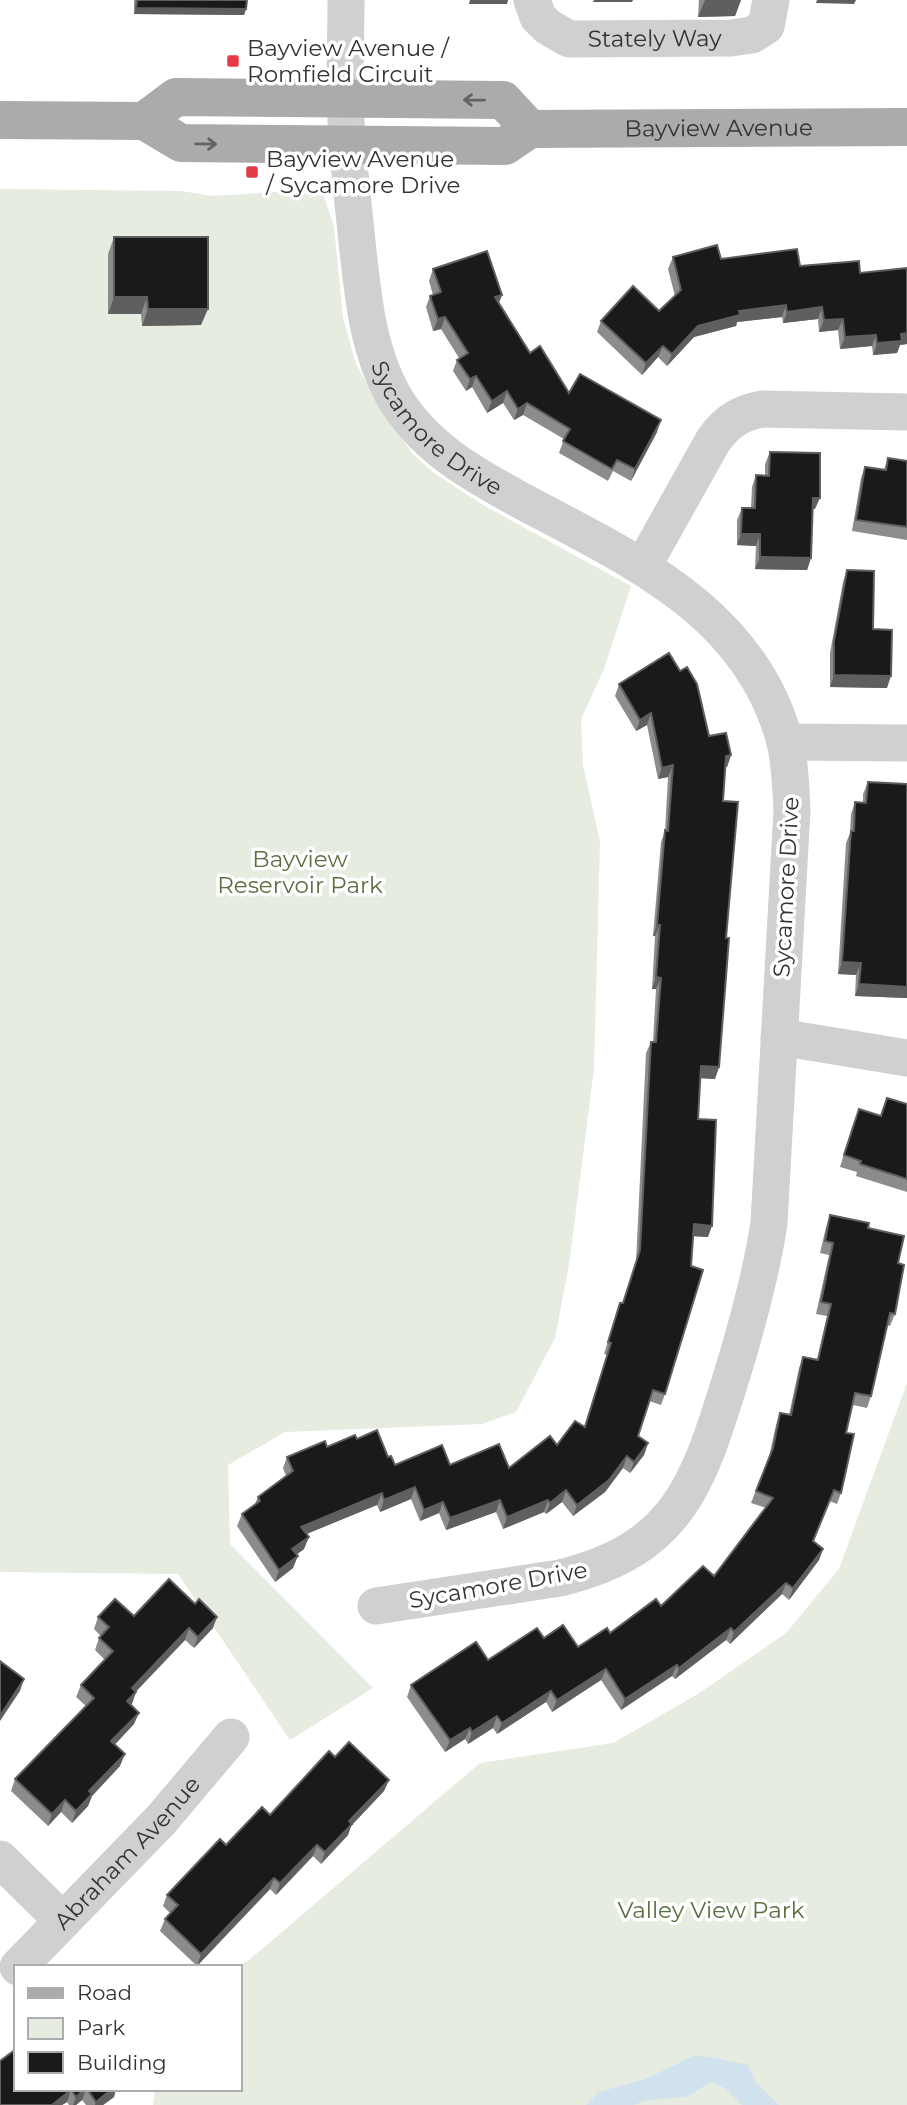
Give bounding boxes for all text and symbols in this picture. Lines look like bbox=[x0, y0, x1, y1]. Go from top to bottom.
street label: Stately Way bbox=[588, 24, 722, 53]
place label: Bayview Avenue / Romfield Circuit bbox=[247, 34, 450, 88]
marker: Bayview Avenue / Romfield Circuit bbox=[225, 53, 241, 69]
one-way arrow bbox=[463, 93, 486, 107]
street label: Bayview Avenue bbox=[624, 113, 813, 142]
one-way arrow bbox=[194, 137, 217, 151]
place label: Bayview Avenue / Sycamore Drive bbox=[265, 145, 460, 199]
marker: Bayview Avenue / Sycamore Drive bbox=[244, 164, 260, 180]
street label: Sycamore Drive bbox=[365, 357, 507, 501]
street label: Sycamore Drive bbox=[767, 796, 805, 978]
park label: Bayview Reservoir Park bbox=[217, 845, 383, 899]
street label: Sycamore Drive bbox=[407, 1556, 589, 1614]
street label: Abraham Avenue bbox=[48, 1770, 206, 1935]
park label: Valley View Park bbox=[617, 1896, 805, 1924]
legend bbox=[14, 1965, 242, 2091]
text: Road bbox=[77, 1980, 132, 2005]
text: Park bbox=[77, 2015, 125, 2040]
text: Building bbox=[77, 2050, 167, 2075]

